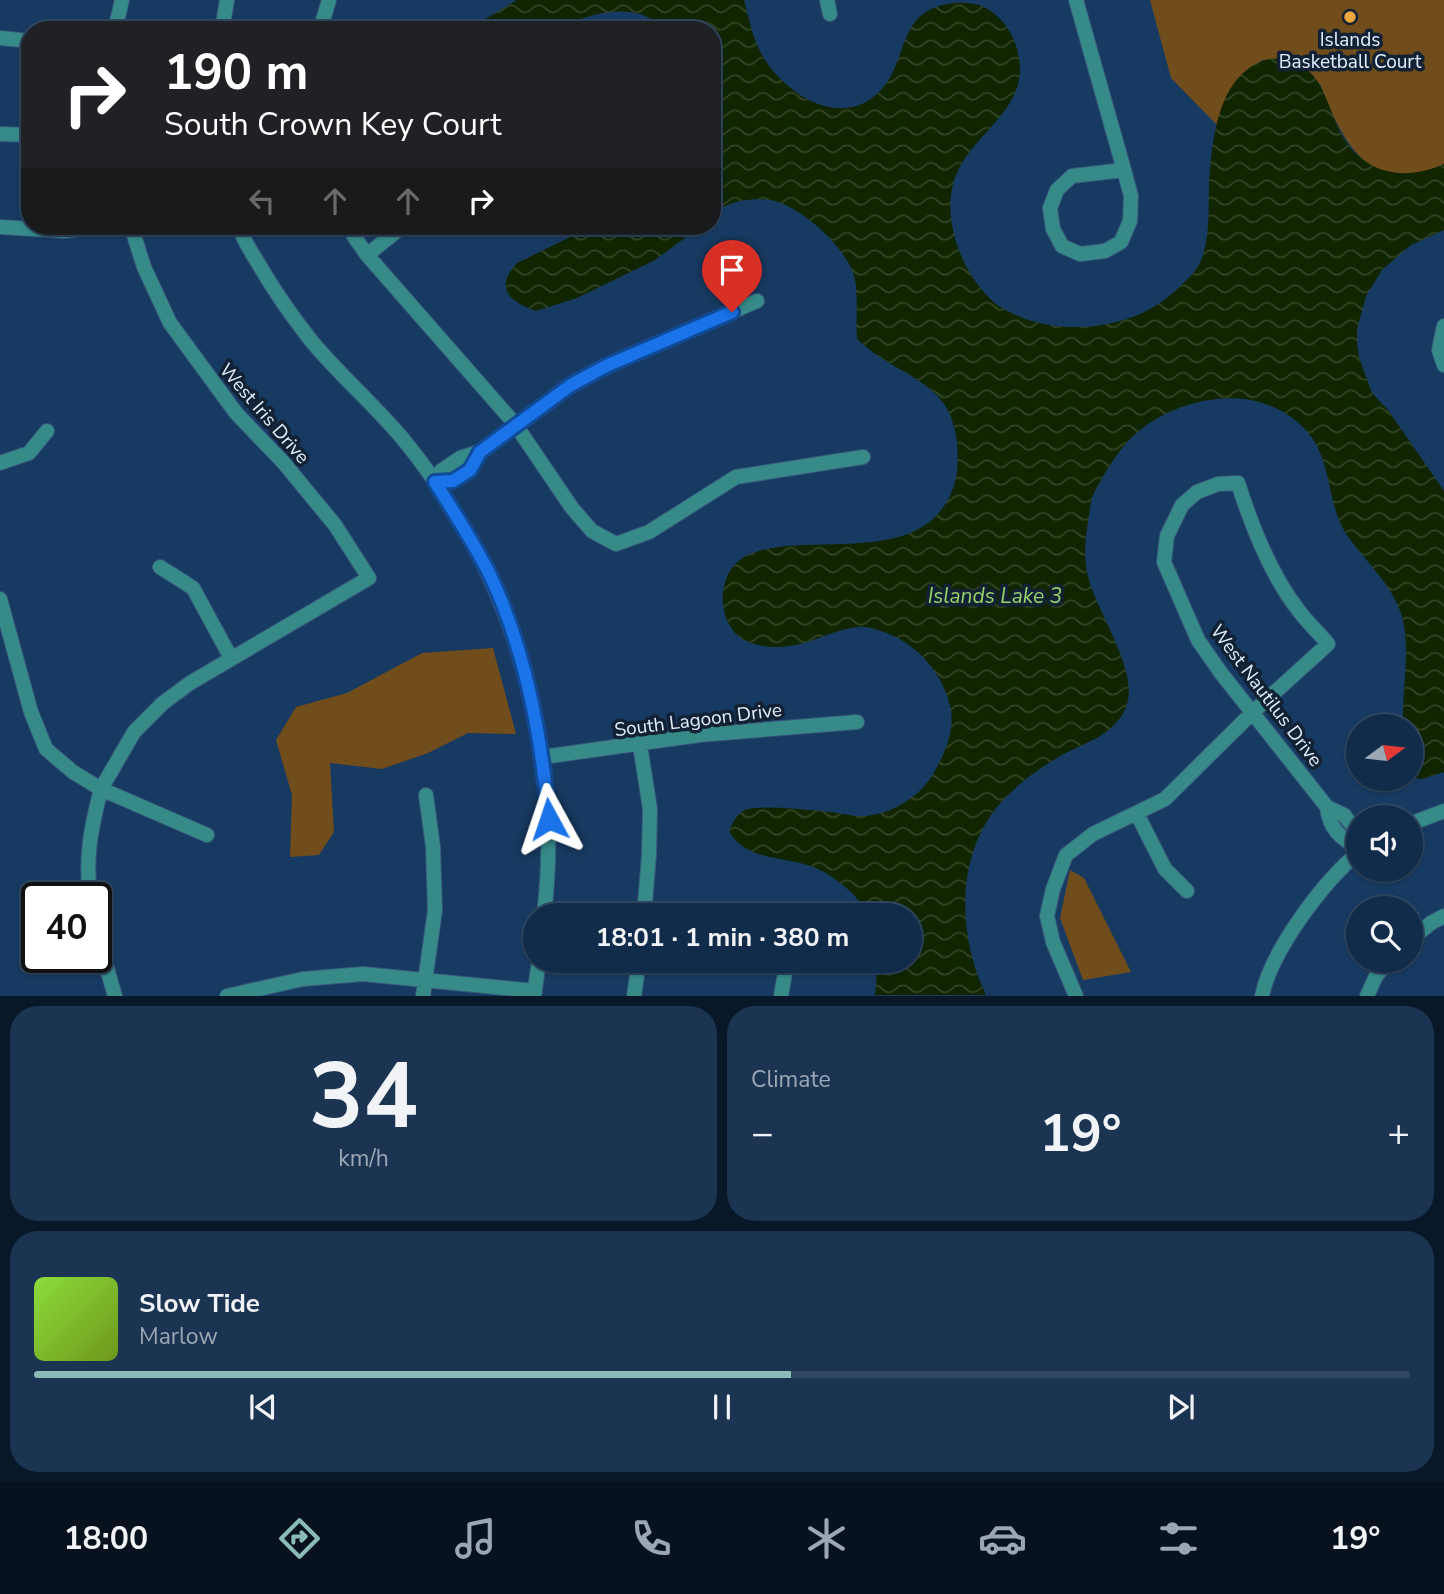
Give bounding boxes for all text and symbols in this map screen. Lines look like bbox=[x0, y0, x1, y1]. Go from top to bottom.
marker: Islands Basketball Court bbox=[1342, 9, 1358, 25]
place label: Islands Basketball Court bbox=[1279, 27, 1422, 75]
text: 190 m bbox=[164, 39, 308, 106]
icon: right bbox=[49, 49, 140, 140]
text: South Crown Key Court bbox=[164, 103, 501, 146]
icon: left bbox=[243, 182, 281, 220]
icon: ahead bbox=[316, 182, 354, 220]
icon: ahead bbox=[389, 182, 427, 220]
icon: right bbox=[462, 182, 500, 220]
pin bbox=[702, 240, 762, 312]
icon: arrive bbox=[713, 251, 751, 289]
street label: West Iris Drive bbox=[213, 358, 315, 470]
water label: Islands Lake 3 bbox=[928, 582, 1062, 610]
street label: West Nautilus Drive bbox=[1204, 619, 1328, 772]
street label: South Lagoon Drive bbox=[613, 697, 783, 743]
north arrow bbox=[1346, 714, 1423, 791]
map controls bbox=[1346, 714, 1423, 973]
position arrow bbox=[512, 782, 586, 856]
button: sound bbox=[1346, 805, 1423, 882]
speed limit sign: 40 bbox=[21, 882, 112, 973]
button: search bbox=[1346, 896, 1423, 973]
text: 18:01 · 1 min · 380 m bbox=[596, 920, 849, 955]
text: 34 bbox=[309, 1035, 418, 1159]
text: Climate bbox=[751, 1064, 831, 1095]
text: 19° bbox=[1039, 1098, 1122, 1169]
text: − bbox=[751, 1108, 774, 1159]
text: + bbox=[1387, 1108, 1410, 1159]
text: km/h bbox=[338, 1143, 389, 1174]
text: Slow Tide bbox=[139, 1286, 260, 1321]
text: Marlow bbox=[139, 1321, 218, 1352]
icon: previous bbox=[244, 1388, 282, 1426]
icon: pause bbox=[703, 1388, 741, 1426]
icon: next bbox=[1162, 1388, 1200, 1426]
icon: directions bbox=[275, 1514, 324, 1563]
icon: music bbox=[451, 1514, 500, 1563]
icon: phone bbox=[627, 1514, 676, 1563]
icon: climate bbox=[802, 1514, 851, 1563]
icon: car bbox=[978, 1514, 1027, 1563]
icon: filters bbox=[1154, 1514, 1203, 1563]
text: 18:00 bbox=[63, 1517, 148, 1560]
text: 19° bbox=[1330, 1517, 1380, 1560]

